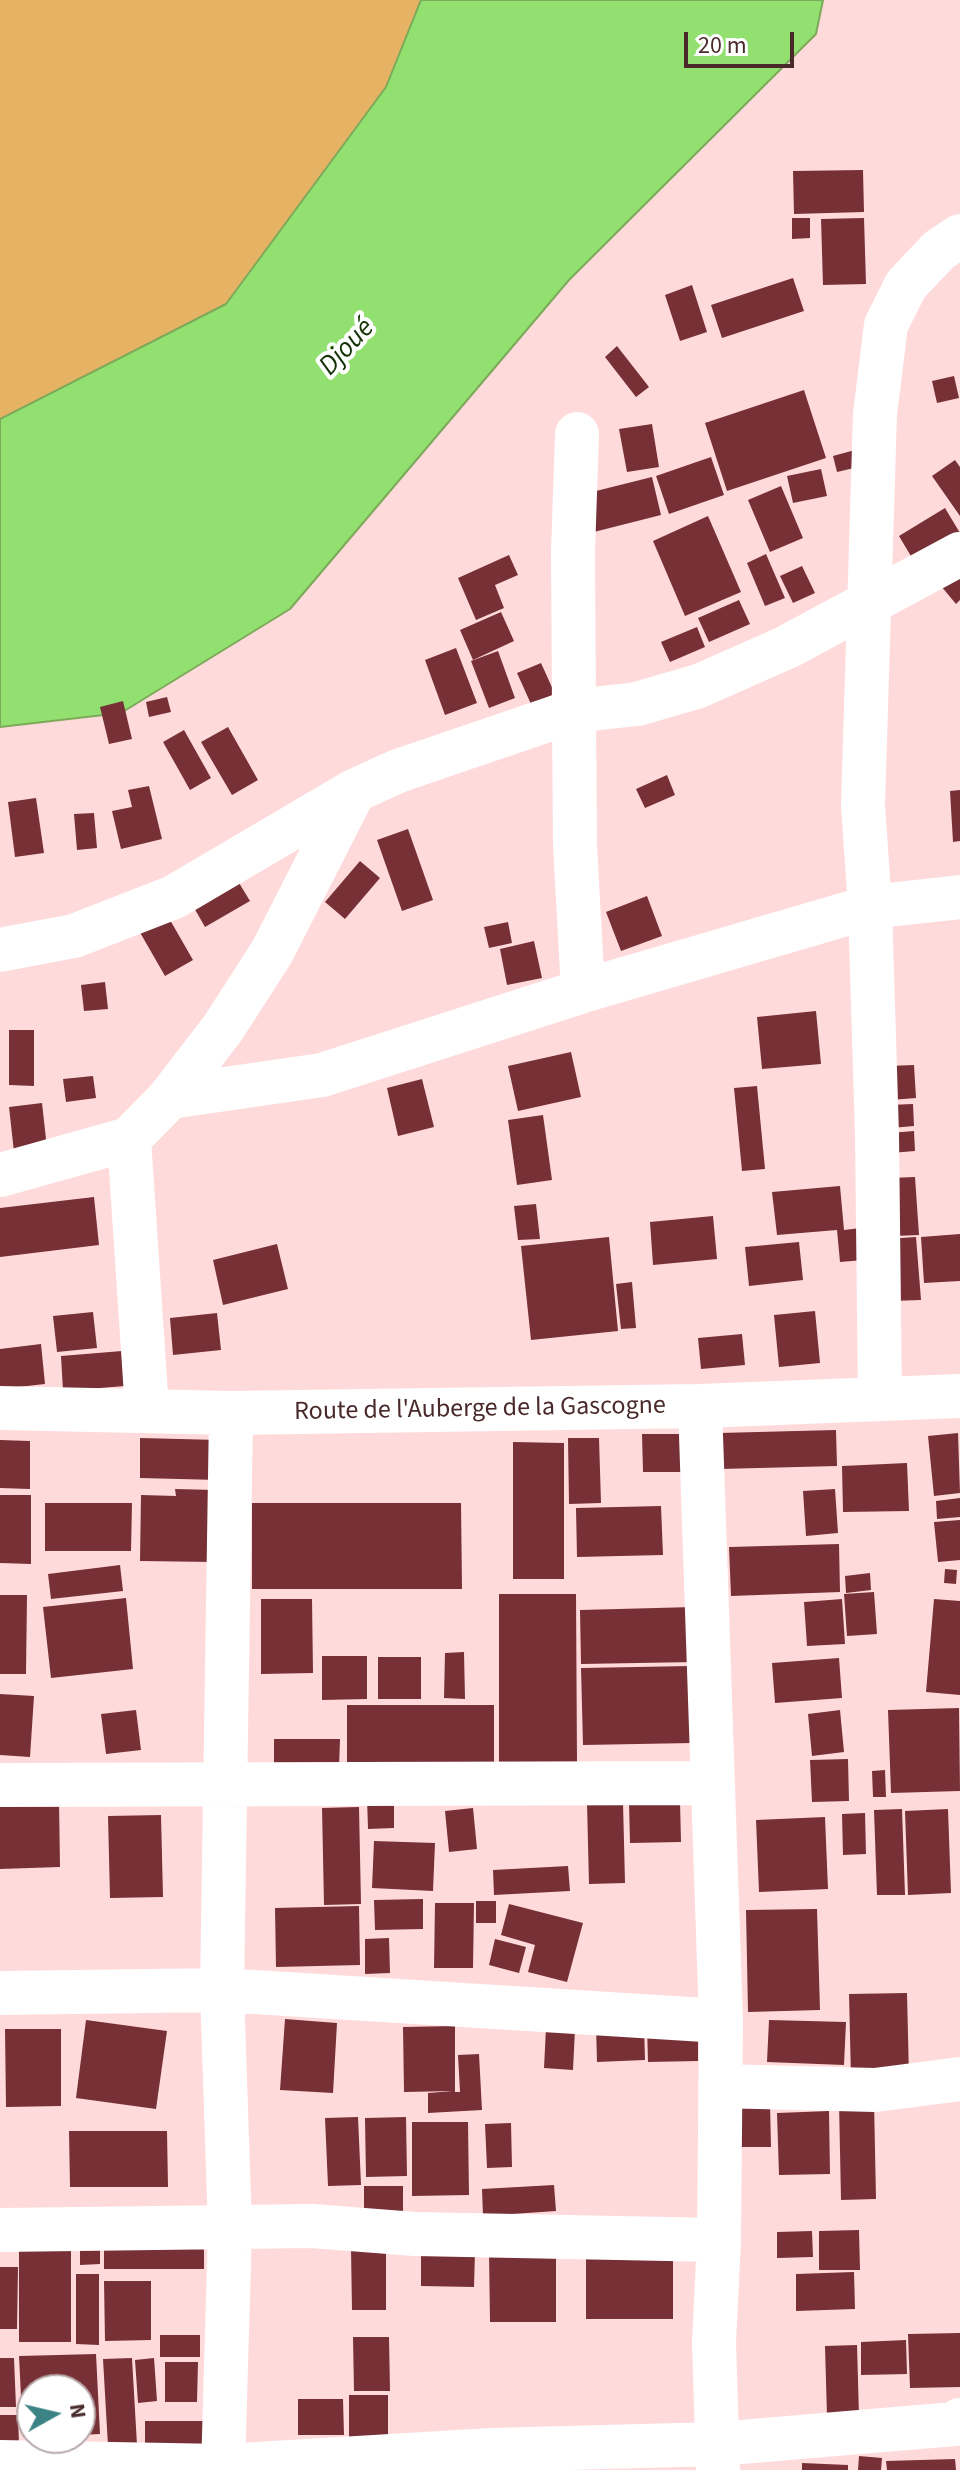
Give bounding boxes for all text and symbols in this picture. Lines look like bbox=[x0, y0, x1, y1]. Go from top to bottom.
scale bar bbox=[688, 16, 798, 66]
text: 20 m bbox=[698, 28, 747, 63]
water label: Djoué bbox=[313, 312, 383, 384]
street label: Route de l'Auberge de la Gascogne bbox=[294, 1391, 666, 1429]
north arrow bbox=[16, 2374, 96, 2454]
text: N bbox=[61, 2401, 95, 2420]

